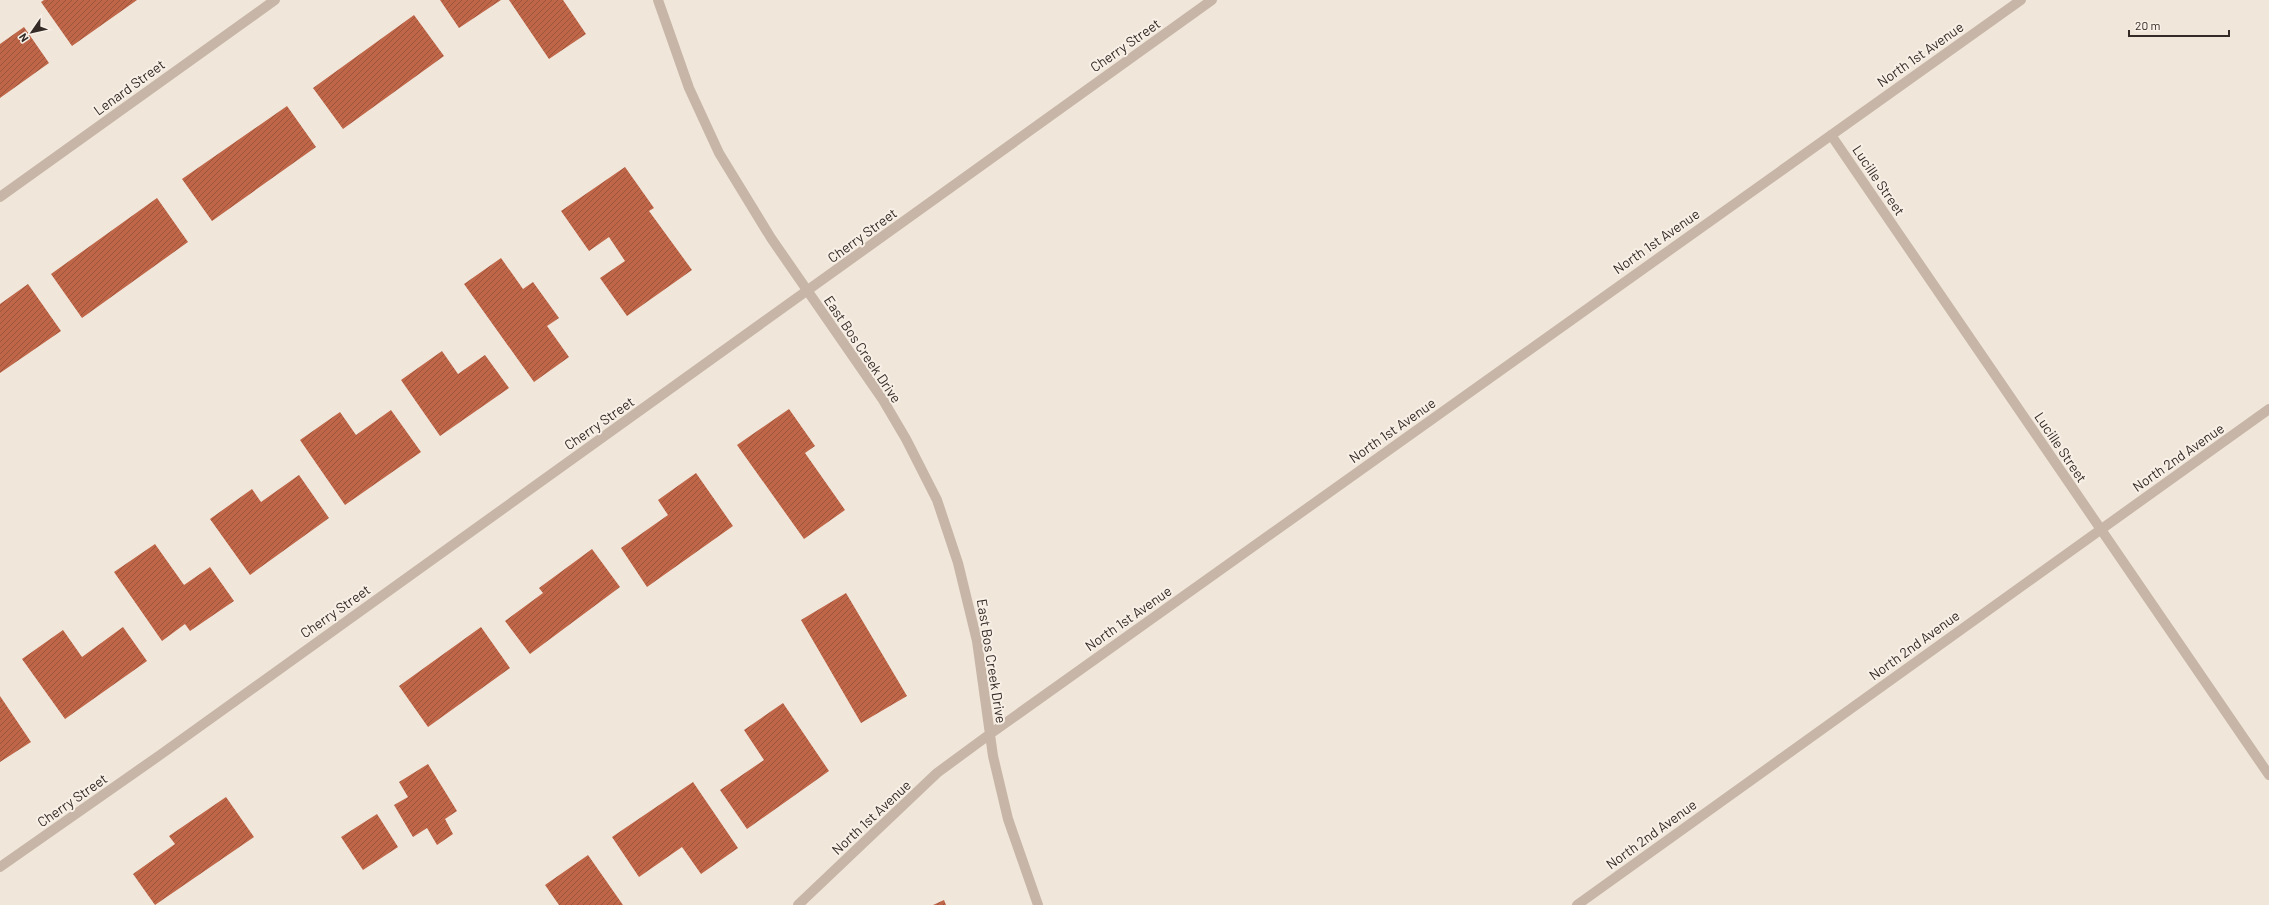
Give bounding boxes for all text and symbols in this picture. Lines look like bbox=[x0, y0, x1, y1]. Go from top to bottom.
north arrow bbox=[12, 12, 52, 52]
scale bar bbox=[2129, 12, 2229, 38]
street label: Cherry Street bbox=[1087, 15, 1163, 75]
street label: North 1st Avenue bbox=[1873, 18, 1967, 90]
text: 20 m bbox=[2135, 18, 2161, 32]
text: N bbox=[16, 31, 31, 45]
street label: Lenard Street bbox=[90, 55, 168, 119]
street label: Lucille Street bbox=[1849, 142, 1909, 218]
street label: Cherry Street bbox=[824, 204, 900, 266]
street label: North 1st Avenue bbox=[1609, 205, 1703, 277]
street label: East Bos Creek Drive bbox=[821, 292, 905, 406]
street label: Cherry Street bbox=[561, 393, 637, 453]
street label: North 1st Avenue bbox=[1345, 394, 1439, 466]
street label: Lucille Street bbox=[2031, 409, 2091, 485]
street label: North 2nd Avenue bbox=[2129, 419, 2227, 495]
street label: Cherry Street bbox=[297, 581, 373, 641]
street label: North 1st Avenue bbox=[1081, 582, 1175, 654]
street label: East Bos Creek Drive bbox=[974, 598, 1010, 724]
street label: North 2nd Avenue bbox=[1865, 606, 1963, 684]
street label: Cherry Street bbox=[34, 770, 110, 830]
street label: North 1st Avenue bbox=[828, 776, 914, 858]
street label: North 2nd Avenue bbox=[1602, 795, 1700, 873]

